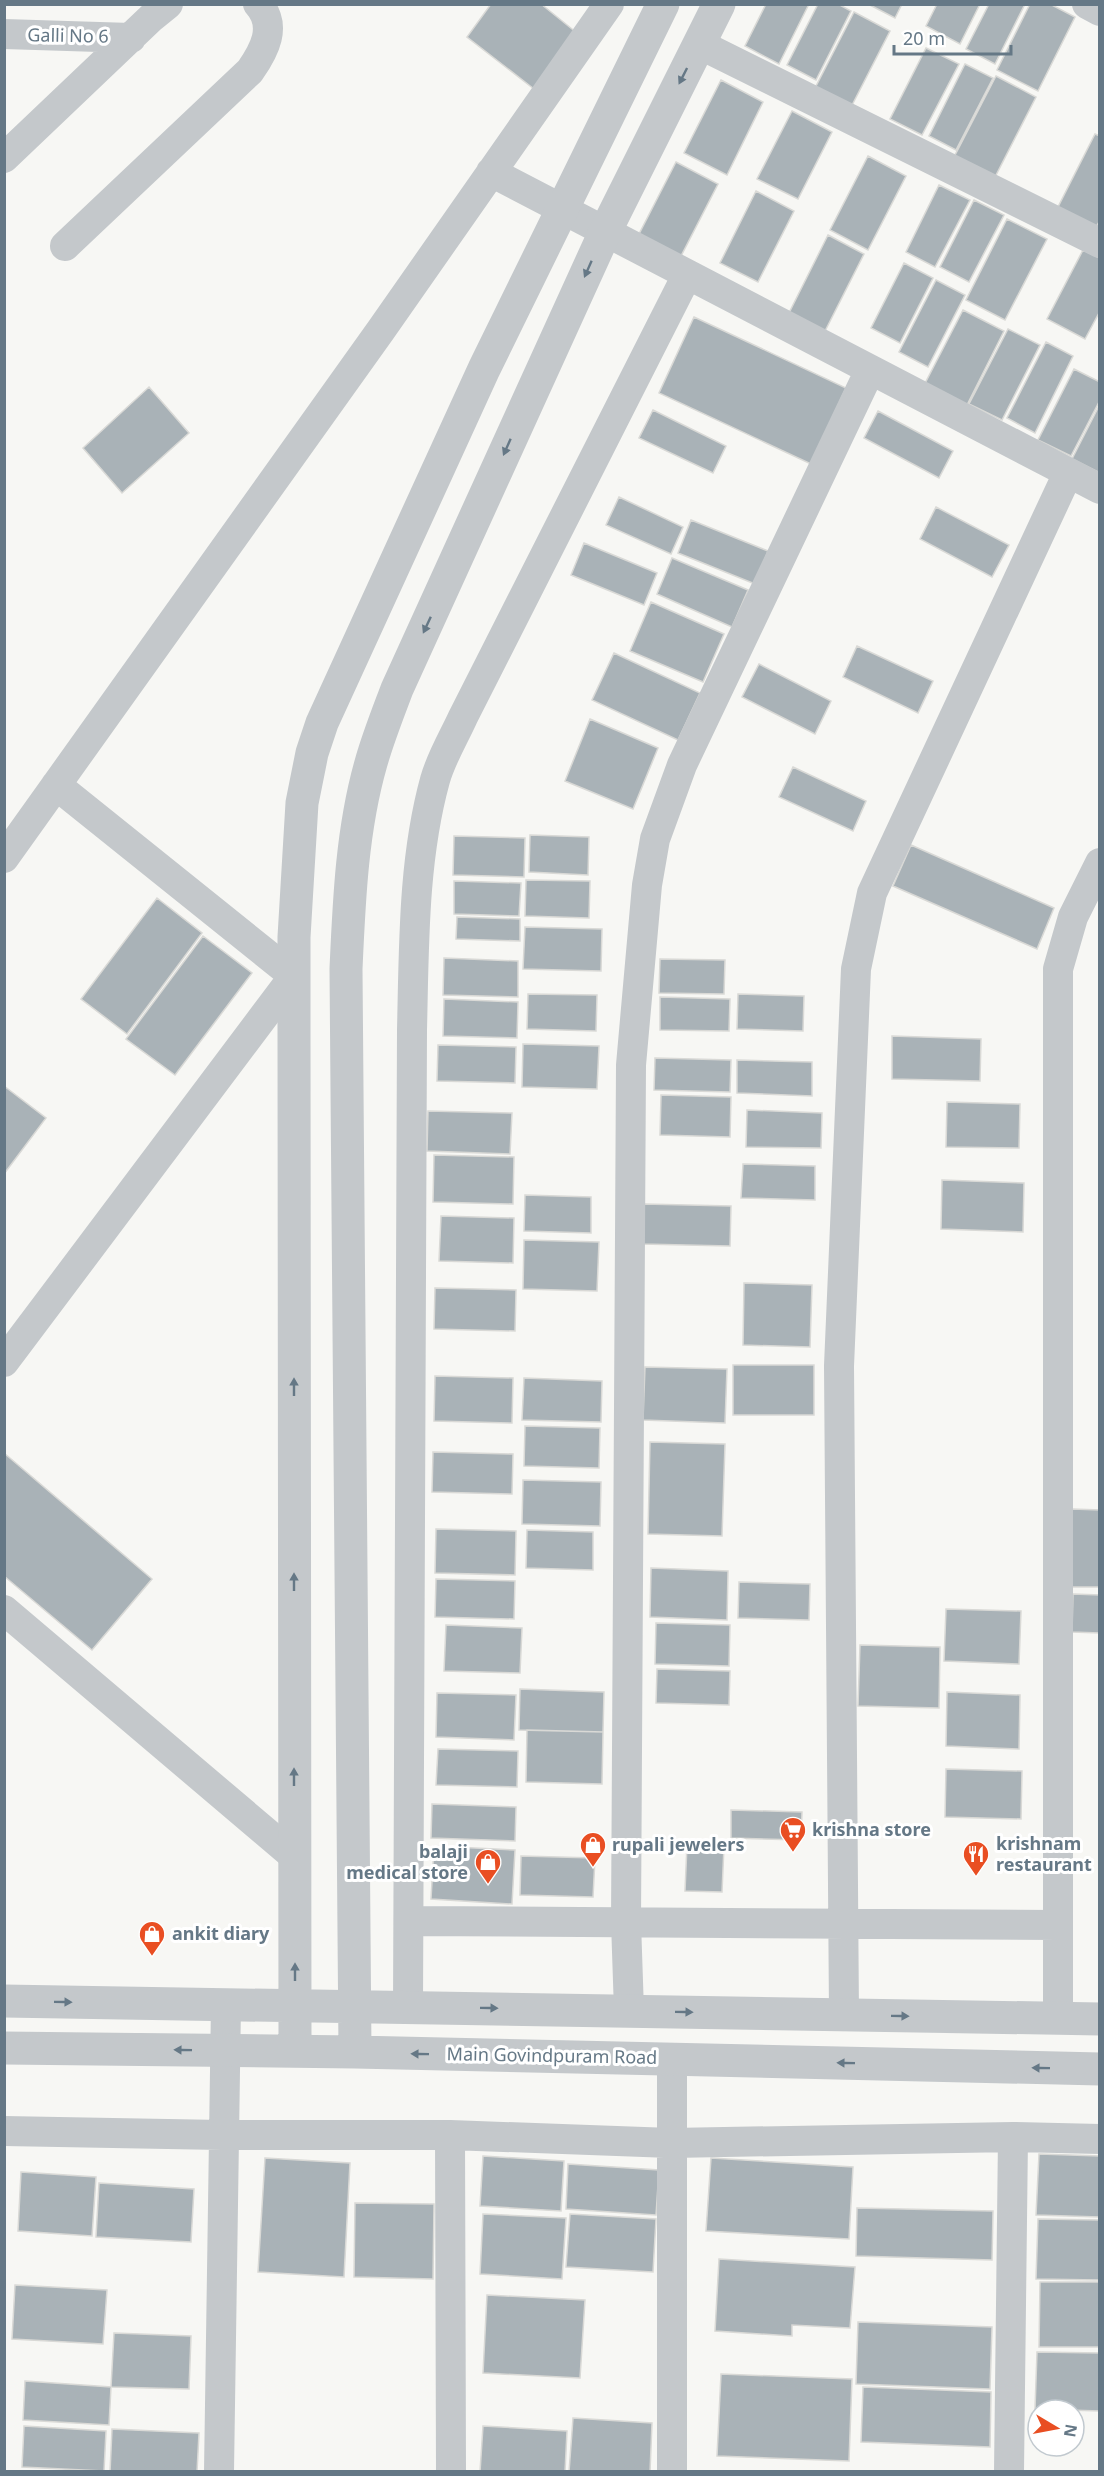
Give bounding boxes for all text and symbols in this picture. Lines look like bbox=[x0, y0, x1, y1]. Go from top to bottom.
scale bar bbox=[894, 18, 1011, 56]
street label: Galli No 6 bbox=[27, 22, 109, 48]
text: 20 m bbox=[903, 26, 945, 50]
one-way arrow bbox=[679, 67, 688, 84]
one-way arrow bbox=[583, 261, 593, 279]
one-way arrow bbox=[502, 438, 512, 456]
one-way arrow bbox=[422, 616, 431, 633]
one-way arrow bbox=[289, 1378, 299, 1397]
one-way arrow bbox=[289, 1573, 299, 1592]
one-way arrow bbox=[289, 1768, 299, 1787]
supermarket icon: krishna store bbox=[778, 1815, 808, 1853]
place label: krishna store bbox=[812, 1817, 931, 1841]
shop icon: rupali jewelers bbox=[578, 1830, 608, 1868]
place label: krishnam restaurant bbox=[996, 1831, 1092, 1876]
place label: rupali jewelers bbox=[612, 1832, 744, 1856]
place label: balaji medical store bbox=[346, 1839, 468, 1884]
restaurant icon: krishnam restaurant bbox=[961, 1839, 991, 1877]
shop icon: balaji medical store bbox=[473, 1847, 503, 1885]
shop icon: ankit diary bbox=[137, 1919, 167, 1957]
place label: ankit diary bbox=[172, 1921, 270, 1945]
one-way arrow bbox=[290, 1963, 300, 1982]
one-way arrow bbox=[53, 1997, 72, 2007]
one-way arrow bbox=[479, 2004, 498, 2013]
one-way arrow bbox=[674, 2007, 693, 2017]
one-way arrow bbox=[890, 2011, 909, 2021]
street label: Main Govindpuram Road bbox=[447, 2041, 658, 2069]
one-way arrow bbox=[174, 2045, 193, 2055]
one-way arrow bbox=[411, 2049, 430, 2058]
one-way arrow bbox=[837, 2058, 856, 2068]
one-way arrow bbox=[1032, 2063, 1051, 2073]
north arrow bbox=[1026, 2398, 1086, 2458]
text: N bbox=[1059, 2422, 1083, 2439]

